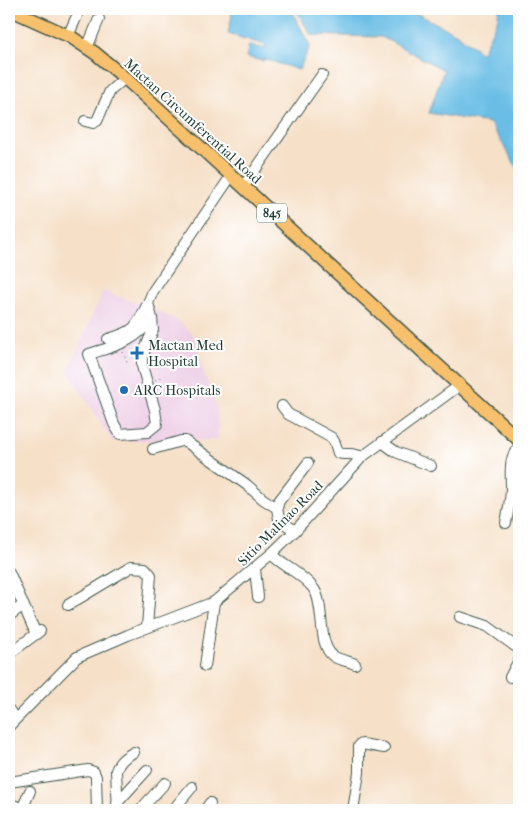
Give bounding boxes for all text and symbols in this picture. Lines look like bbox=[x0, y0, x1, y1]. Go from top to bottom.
street label: Mactan Circumferential Road bbox=[120, 55, 265, 188]
road number: 845 bbox=[257, 204, 287, 222]
place label: Mactan Med Hospital bbox=[148, 337, 224, 370]
marker: Mactan Med Hospital bbox=[130, 346, 144, 360]
place label: ARC Hospitals bbox=[133, 382, 221, 399]
marker: ARC Hospitals bbox=[118, 384, 130, 396]
street label: Sitio Malinao Road bbox=[234, 477, 327, 570]

